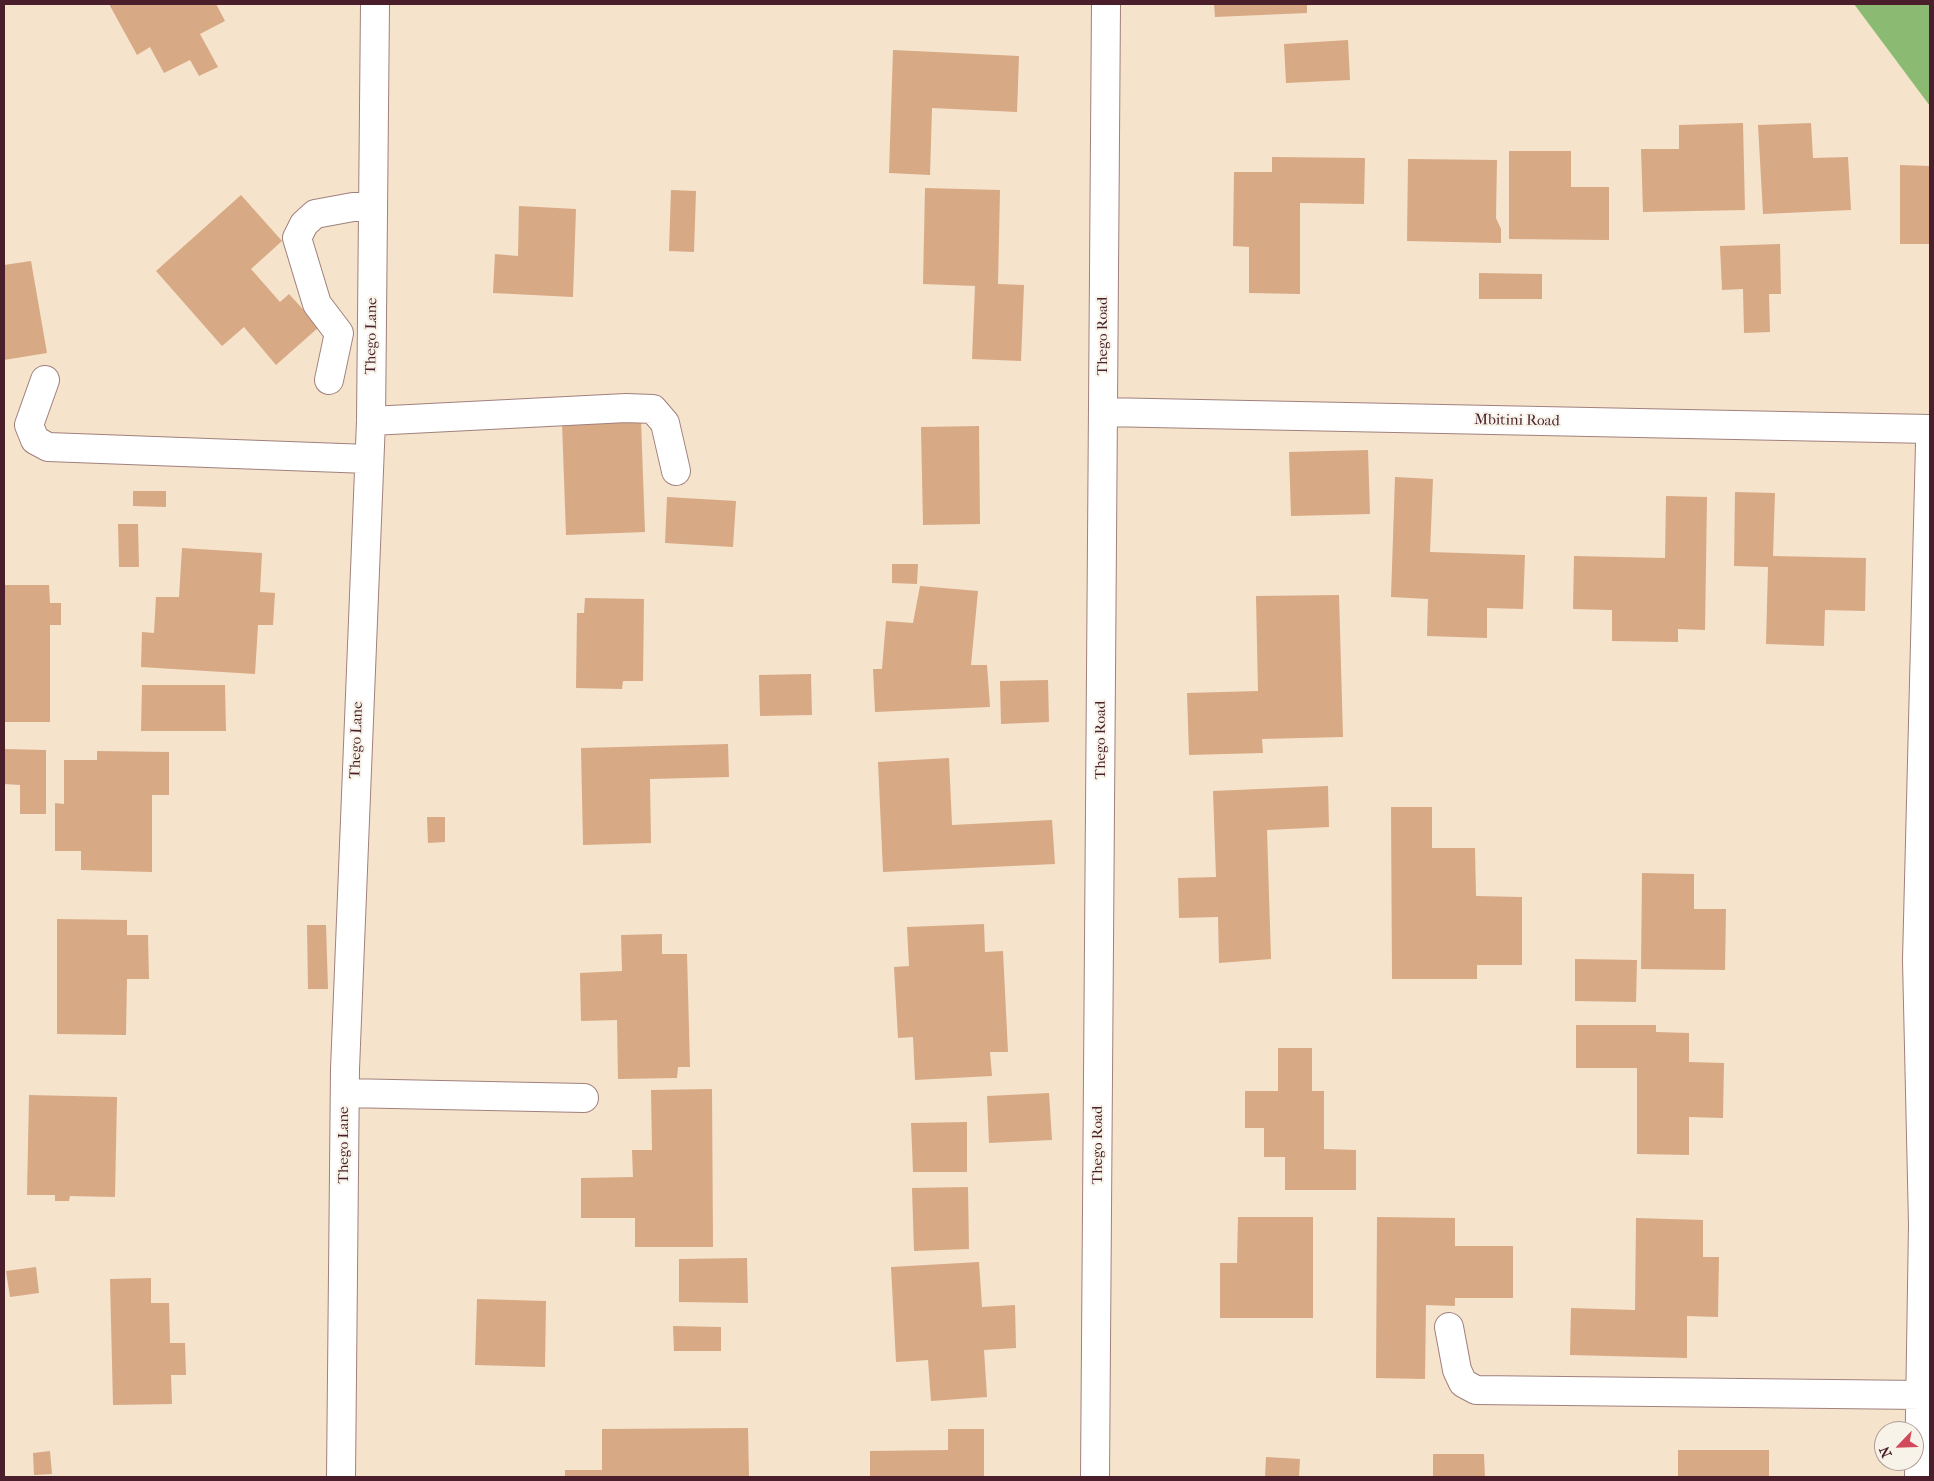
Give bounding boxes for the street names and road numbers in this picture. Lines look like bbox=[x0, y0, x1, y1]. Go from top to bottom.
street label: Thego Lane bbox=[362, 297, 382, 375]
street label: Thego Road bbox=[1094, 297, 1112, 375]
street label: Mbitini Road bbox=[1474, 411, 1560, 431]
street label: Thego Lane bbox=[347, 701, 367, 779]
street label: Thego Road bbox=[1092, 701, 1110, 779]
street label: Thego Lane bbox=[335, 1106, 353, 1184]
street label: Thego Road bbox=[1089, 1106, 1107, 1184]

